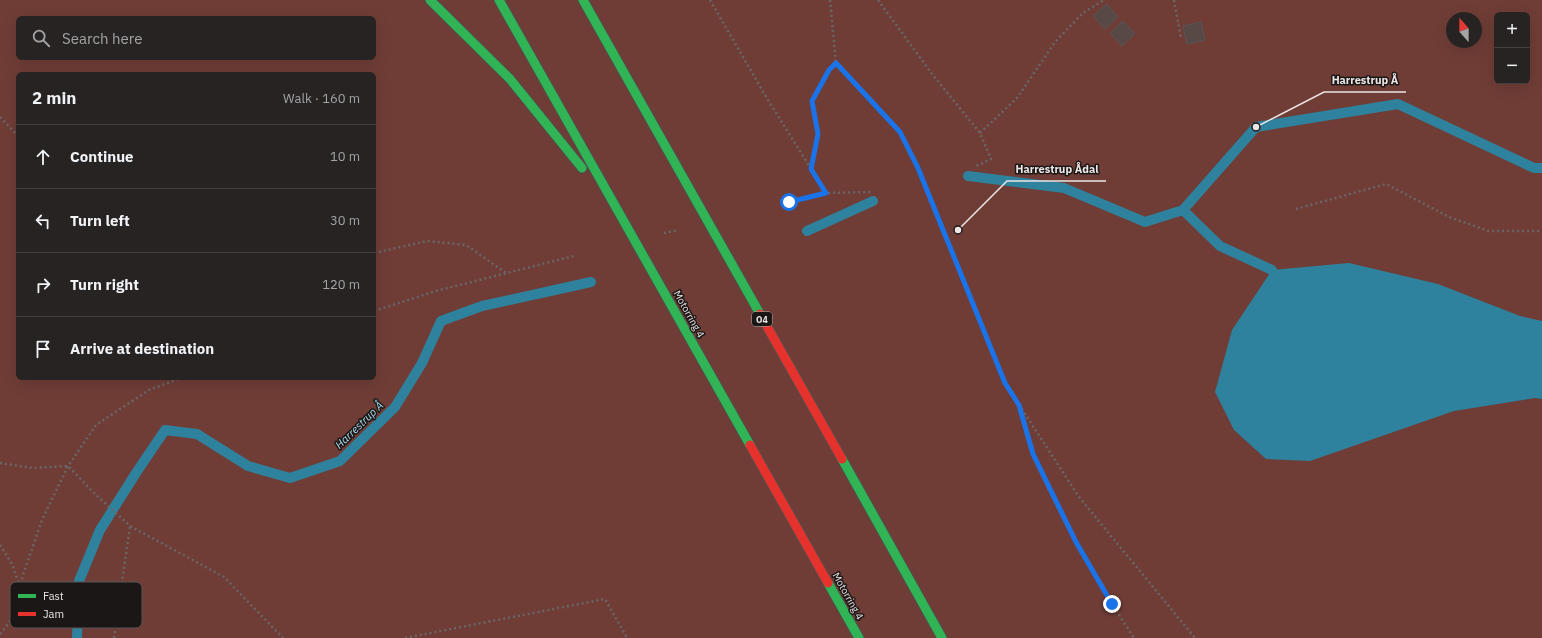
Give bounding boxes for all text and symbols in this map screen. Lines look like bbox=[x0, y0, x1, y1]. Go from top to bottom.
north arrow bbox=[1446, 12, 1482, 48]
map controls bbox=[1494, 12, 1530, 84]
button: + bbox=[1494, 12, 1530, 48]
search box bbox=[16, 16, 376, 60]
icon: search bbox=[30, 27, 52, 49]
text: Search here bbox=[62, 29, 142, 48]
button: − bbox=[1494, 48, 1530, 84]
callout: Harrestrup Å bbox=[1324, 69, 1406, 92]
text: Harrestrup Å bbox=[1332, 73, 1399, 87]
text: 2 min bbox=[32, 87, 76, 109]
text: Walk · 160 m bbox=[283, 90, 360, 107]
icon: ahead bbox=[32, 146, 54, 168]
text: Continue bbox=[70, 147, 134, 166]
text: 10 m bbox=[330, 148, 360, 165]
callout: Harrestrup Ådal bbox=[1007, 158, 1106, 181]
text: Harrestrup Ådal bbox=[1015, 162, 1099, 176]
route start bbox=[780, 193, 798, 211]
icon: left bbox=[32, 210, 54, 232]
text: Turn left bbox=[70, 211, 130, 230]
text: 30 m bbox=[330, 212, 360, 229]
icon: right bbox=[32, 274, 54, 296]
text: Turn right bbox=[70, 275, 139, 294]
text: 120 m bbox=[322, 276, 360, 293]
street label: Motorring 4 bbox=[671, 288, 707, 340]
road number: O4 bbox=[752, 312, 772, 326]
icon: arrive bbox=[32, 338, 54, 360]
text: Arrive at destination bbox=[70, 339, 214, 358]
water label: Harrestrup Å bbox=[332, 398, 386, 452]
street label: Motorring 4 bbox=[830, 570, 866, 622]
legend bbox=[10, 582, 142, 628]
text: Fast bbox=[43, 589, 64, 603]
route end bbox=[1103, 595, 1121, 613]
text: Jam bbox=[43, 607, 64, 621]

